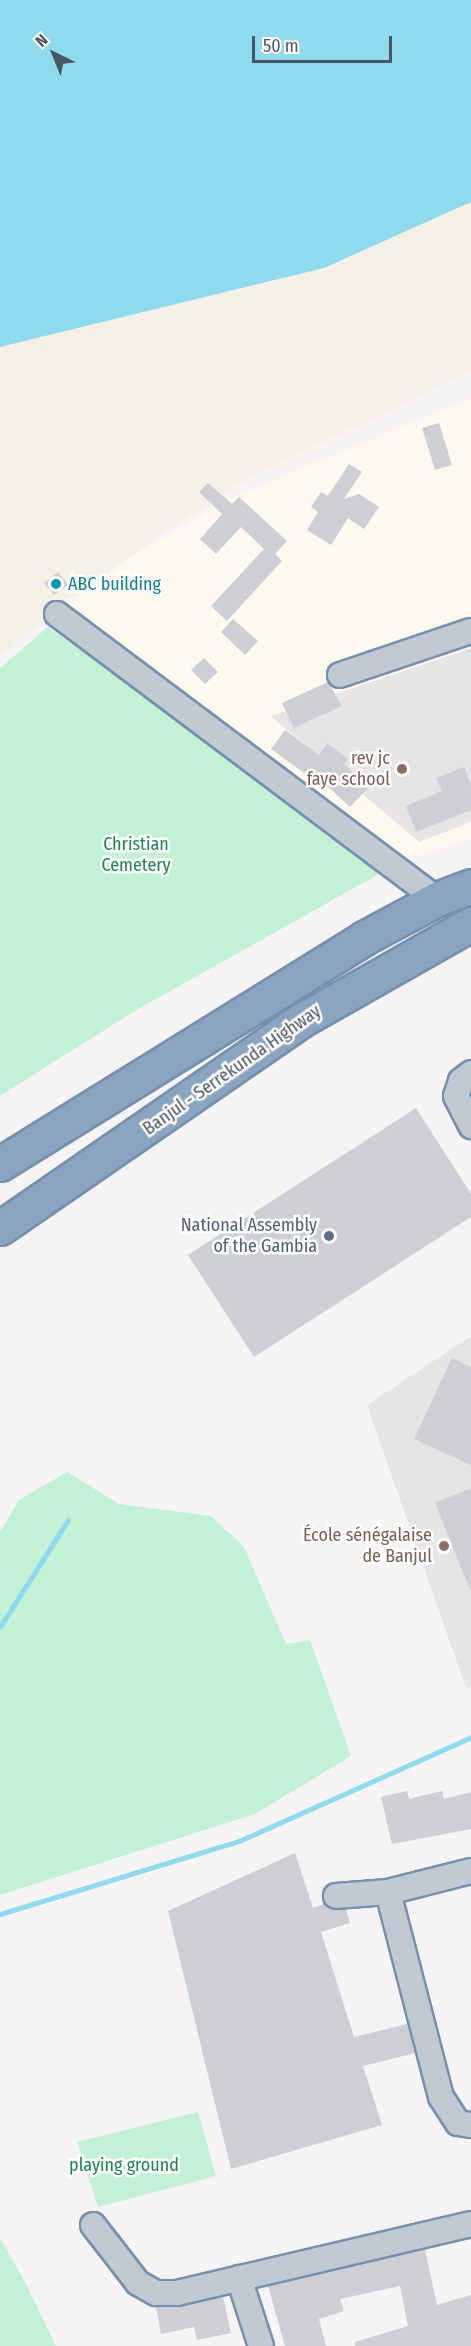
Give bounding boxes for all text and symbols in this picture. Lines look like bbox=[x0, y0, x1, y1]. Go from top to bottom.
north arrow bbox=[24, 24, 84, 84]
scale bar bbox=[255, 24, 394, 62]
text: N bbox=[31, 30, 51, 51]
text: 50 m bbox=[263, 35, 299, 57]
place label: ABC building bbox=[68, 573, 161, 595]
marker: ABC building bbox=[49, 577, 63, 591]
place label: rev jc faye school bbox=[307, 748, 390, 790]
marker: rev jc faye school bbox=[395, 762, 409, 776]
park label: Christian Cemetery bbox=[101, 834, 171, 876]
street label: Banjul - Serrekunda Highway bbox=[139, 1000, 325, 1140]
place label: National Assembly of the Gambia bbox=[181, 1215, 317, 1258]
marker: National Assembly of the Gambia bbox=[322, 1229, 336, 1243]
place label: École sénégalaise de Banjul bbox=[303, 1525, 432, 1568]
marker: École sénégalaise de Banjul bbox=[437, 1539, 451, 1553]
park label: playing ground bbox=[69, 2154, 179, 2176]

